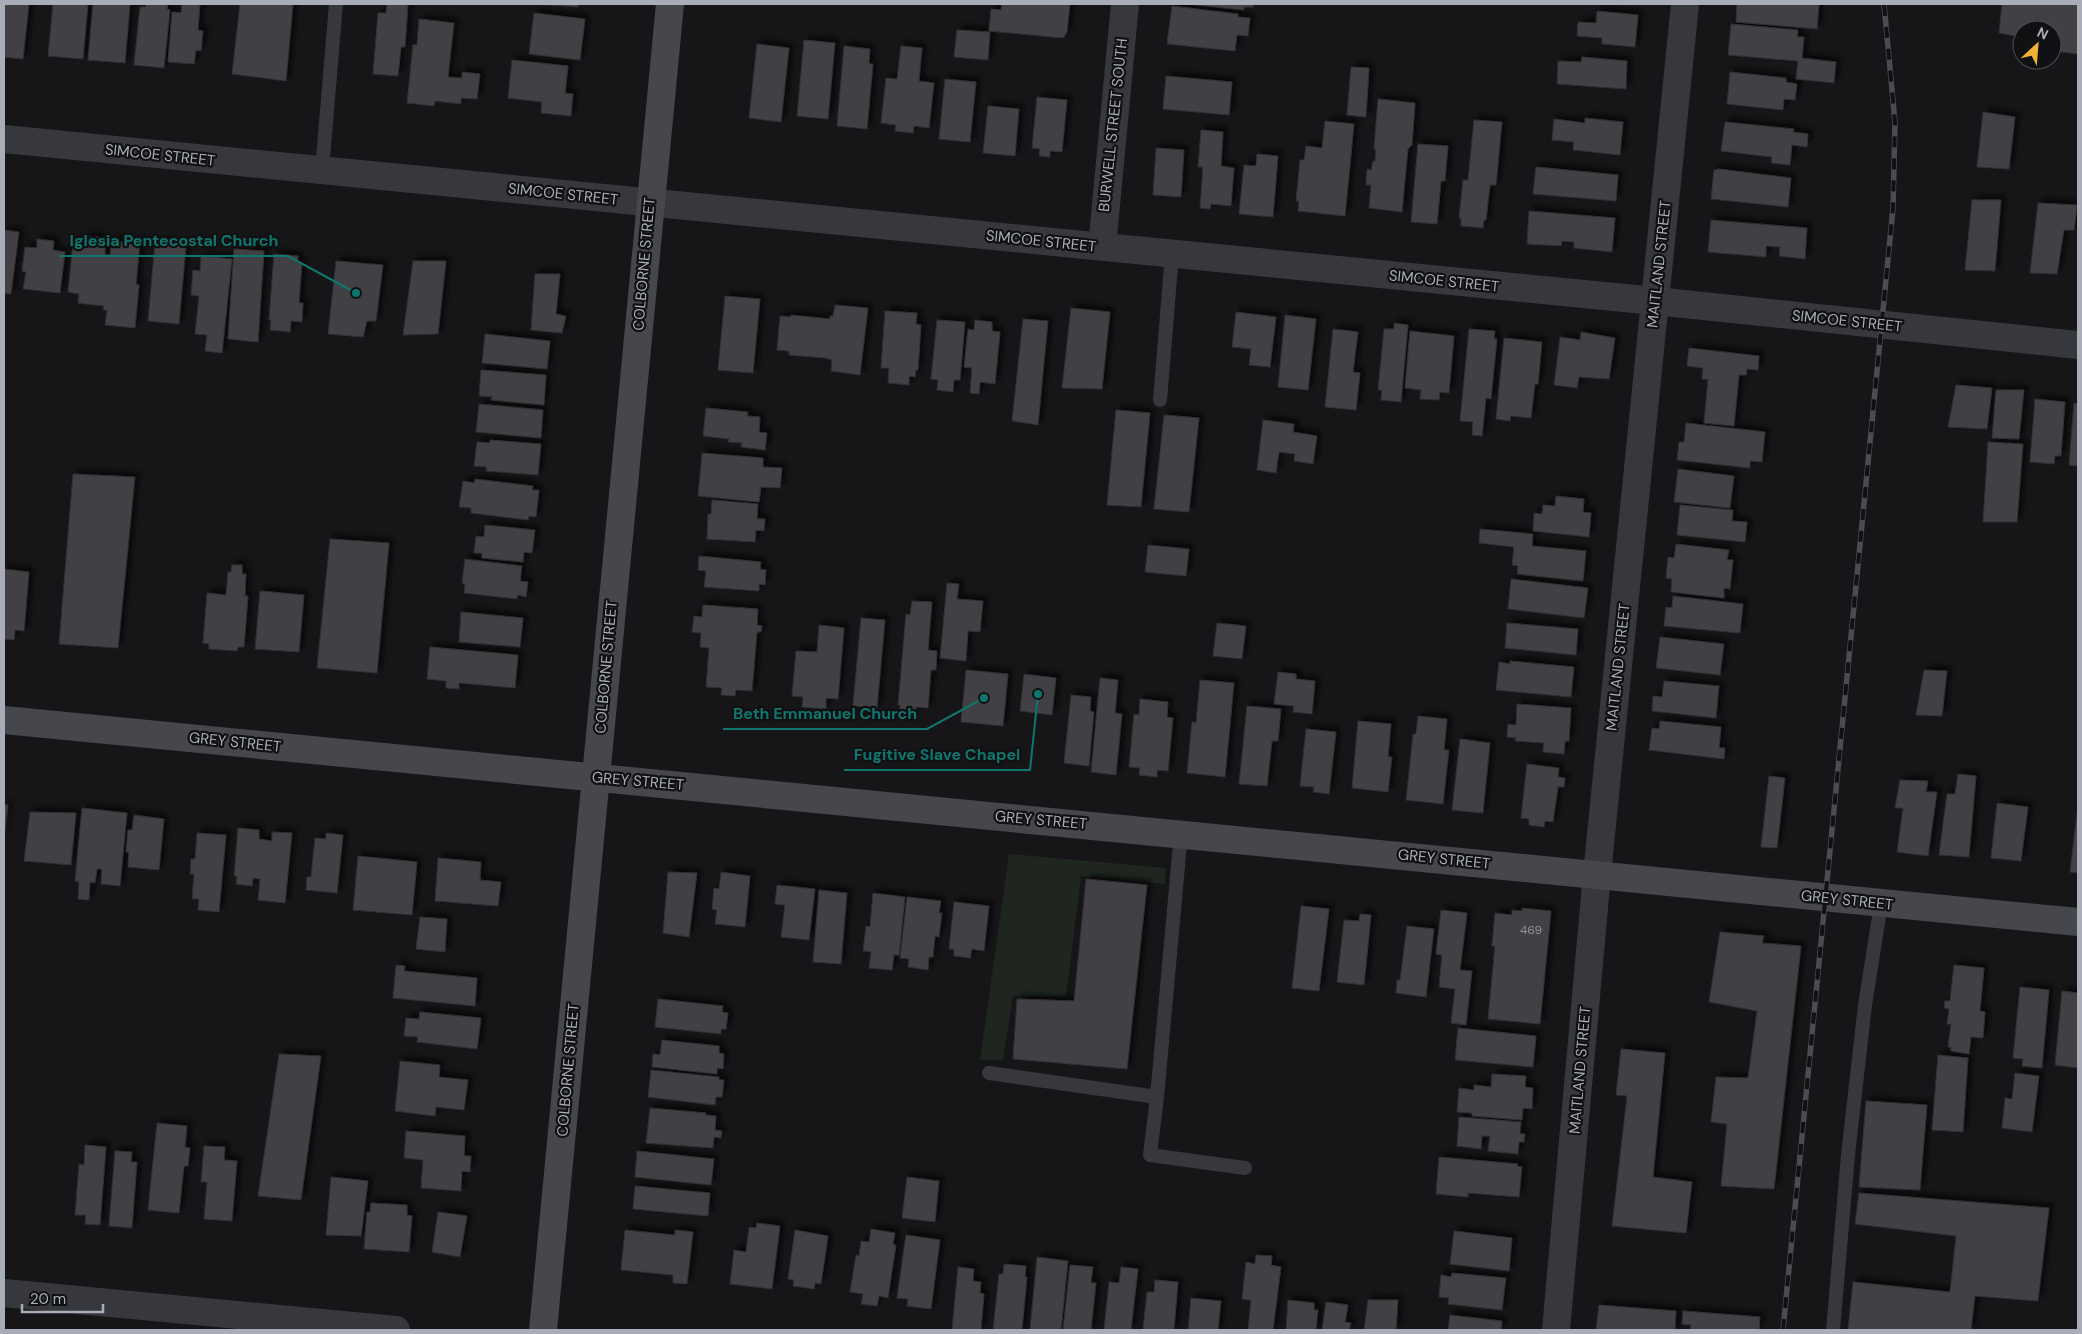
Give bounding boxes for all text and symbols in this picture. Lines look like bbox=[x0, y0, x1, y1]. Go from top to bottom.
north arrow bbox=[2012, 20, 2062, 70]
text: N bbox=[2034, 23, 2051, 44]
street label: BURWELL STREET SOUTH bbox=[1094, 37, 1132, 213]
street label: SIMCOE STREET bbox=[104, 139, 216, 171]
street label: SIMCOE STREET bbox=[507, 178, 619, 210]
street label: COLBORNE STREET bbox=[628, 196, 660, 332]
street label: MAITLAND STREET bbox=[1642, 199, 1676, 329]
callout: Iglesia Pentecostal Church bbox=[59, 225, 288, 256]
street label: SIMCOE STREET bbox=[985, 225, 1097, 257]
text: Iglesia Pentecostal Church bbox=[70, 230, 278, 251]
street label: SIMCOE STREET bbox=[1388, 265, 1500, 297]
street label: SIMCOE STREET bbox=[1791, 305, 1903, 337]
street label: COLBORNE STREET bbox=[590, 599, 622, 735]
street label: MAITLAND STREET bbox=[1601, 602, 1635, 732]
callout: Beth Emmanuel Church bbox=[723, 698, 927, 729]
text: Beth Emmanuel Church bbox=[733, 703, 917, 724]
street label: GREY STREET bbox=[188, 727, 282, 757]
callout: Fugitive Slave Chapel bbox=[844, 739, 1030, 770]
text: Fugitive Slave Chapel bbox=[854, 744, 1020, 765]
street label: GREY STREET bbox=[591, 767, 685, 795]
street label: GREY STREET bbox=[994, 806, 1088, 834]
street label: GREY STREET bbox=[1397, 844, 1491, 874]
street label: GREY STREET bbox=[1800, 885, 1894, 915]
house number: 469 bbox=[1520, 922, 1542, 938]
street label: COLBORNE STREET bbox=[552, 1002, 584, 1138]
street label: MAITLAND STREET bbox=[1564, 1005, 1596, 1135]
scale bar bbox=[22, 1282, 104, 1314]
text: 20 m bbox=[30, 1289, 66, 1309]

